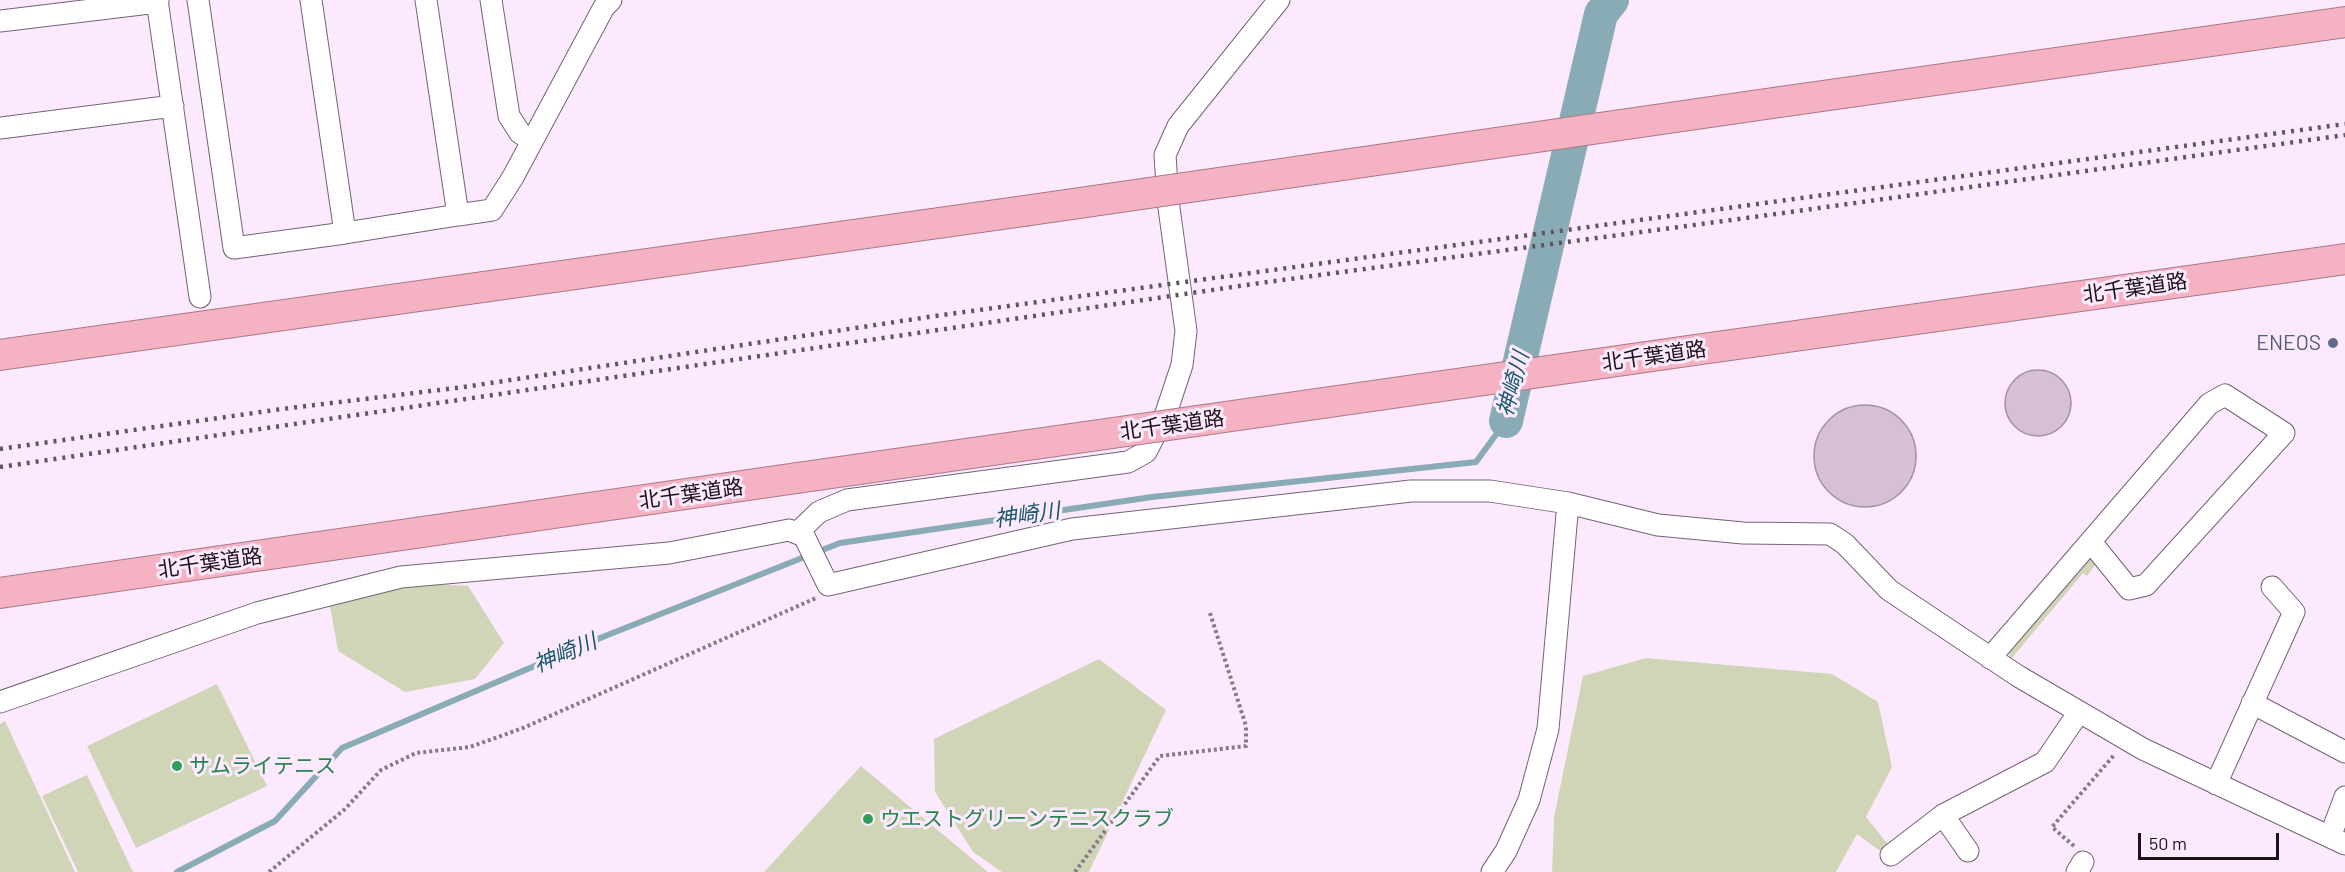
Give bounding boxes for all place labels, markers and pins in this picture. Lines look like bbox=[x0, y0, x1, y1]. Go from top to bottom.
place label: ENEOS bbox=[2256, 330, 2321, 356]
marker: ENEOS bbox=[2326, 336, 2340, 350]
place label: サムライテニス bbox=[189, 753, 336, 779]
marker: サムライテニス bbox=[170, 759, 184, 773]
place label: ウエストグリーンテニスクラブ bbox=[880, 806, 1174, 832]
marker: ウエストグリーンテニスクラブ bbox=[861, 812, 875, 826]

